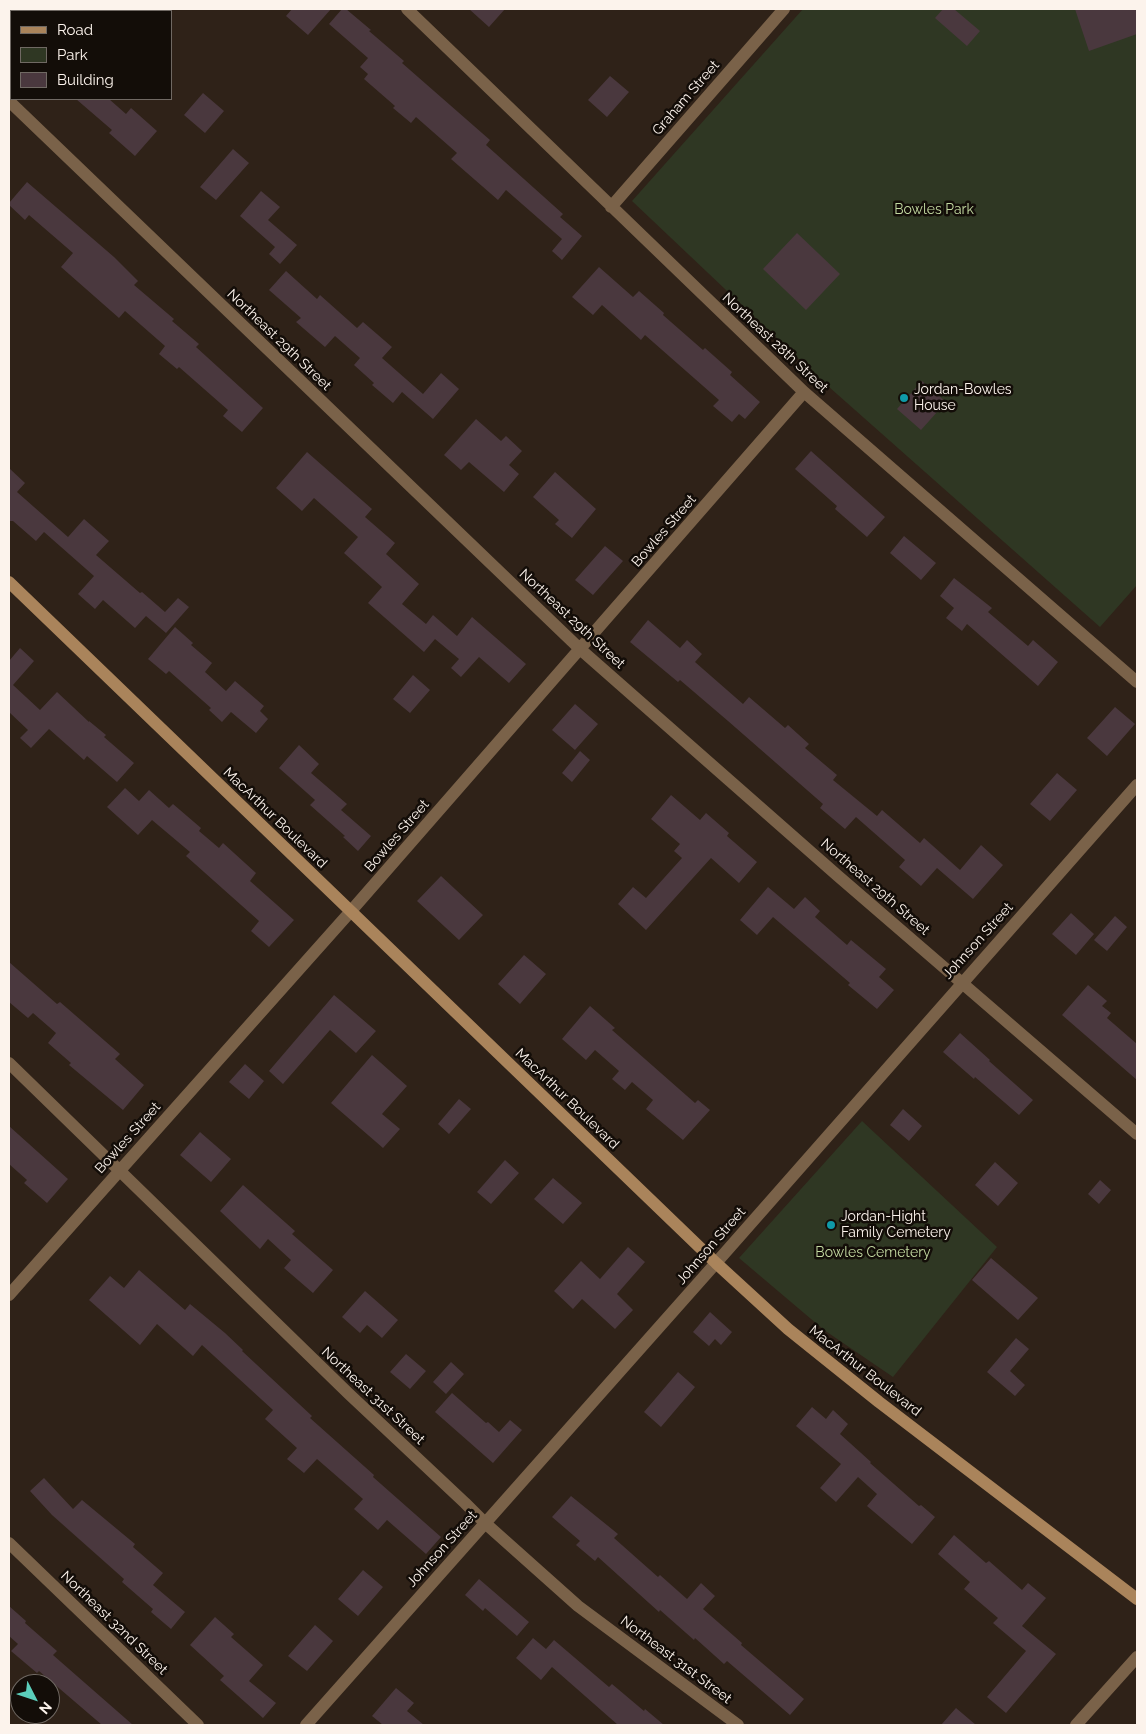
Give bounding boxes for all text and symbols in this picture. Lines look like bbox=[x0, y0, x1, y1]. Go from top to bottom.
legend bbox=[10, 10, 172, 100]
text: Road bbox=[57, 21, 93, 39]
text: Park bbox=[57, 46, 88, 64]
street label: Graham Street bbox=[649, 57, 723, 139]
text: Building bbox=[57, 71, 114, 89]
park label: Bowles Park bbox=[894, 202, 974, 218]
street label: Northeast 29th Street bbox=[223, 286, 335, 394]
street label: Northeast 28th Street bbox=[719, 290, 831, 396]
place label: Jordan-Bowles House bbox=[914, 382, 1012, 414]
marker: Jordan-Bowles House bbox=[898, 392, 910, 404]
street label: Bowles Street bbox=[628, 492, 700, 570]
street label: Northeast 29th Street bbox=[516, 566, 628, 672]
street label: MacArthur Boulevard bbox=[220, 764, 330, 872]
street label: Bowles Street bbox=[361, 797, 433, 875]
street label: Northeast 29th Street bbox=[817, 835, 933, 939]
street label: Johnson Street bbox=[939, 899, 1017, 983]
street label: MacArthur Boulevard bbox=[512, 1045, 622, 1153]
street label: Bowles Street bbox=[92, 1099, 164, 1177]
street label: Johnson Street bbox=[673, 1204, 749, 1288]
place label: Jordan-Hight Family Cemetery bbox=[841, 1209, 951, 1242]
marker: Jordan-Hight Family Cemetery bbox=[825, 1219, 837, 1231]
park label: Bowles Cemetery bbox=[815, 1245, 931, 1261]
street label: MacArthur Boulevard bbox=[806, 1322, 924, 1420]
street label: Northeast 31st Street bbox=[318, 1344, 428, 1448]
street label: Johnson Street bbox=[403, 1507, 481, 1591]
street label: Northeast 32nd Street bbox=[57, 1568, 171, 1678]
street label: Northeast 31st Street bbox=[617, 1613, 735, 1707]
north arrow bbox=[10, 1674, 60, 1724]
text: N bbox=[36, 1699, 55, 1717]

